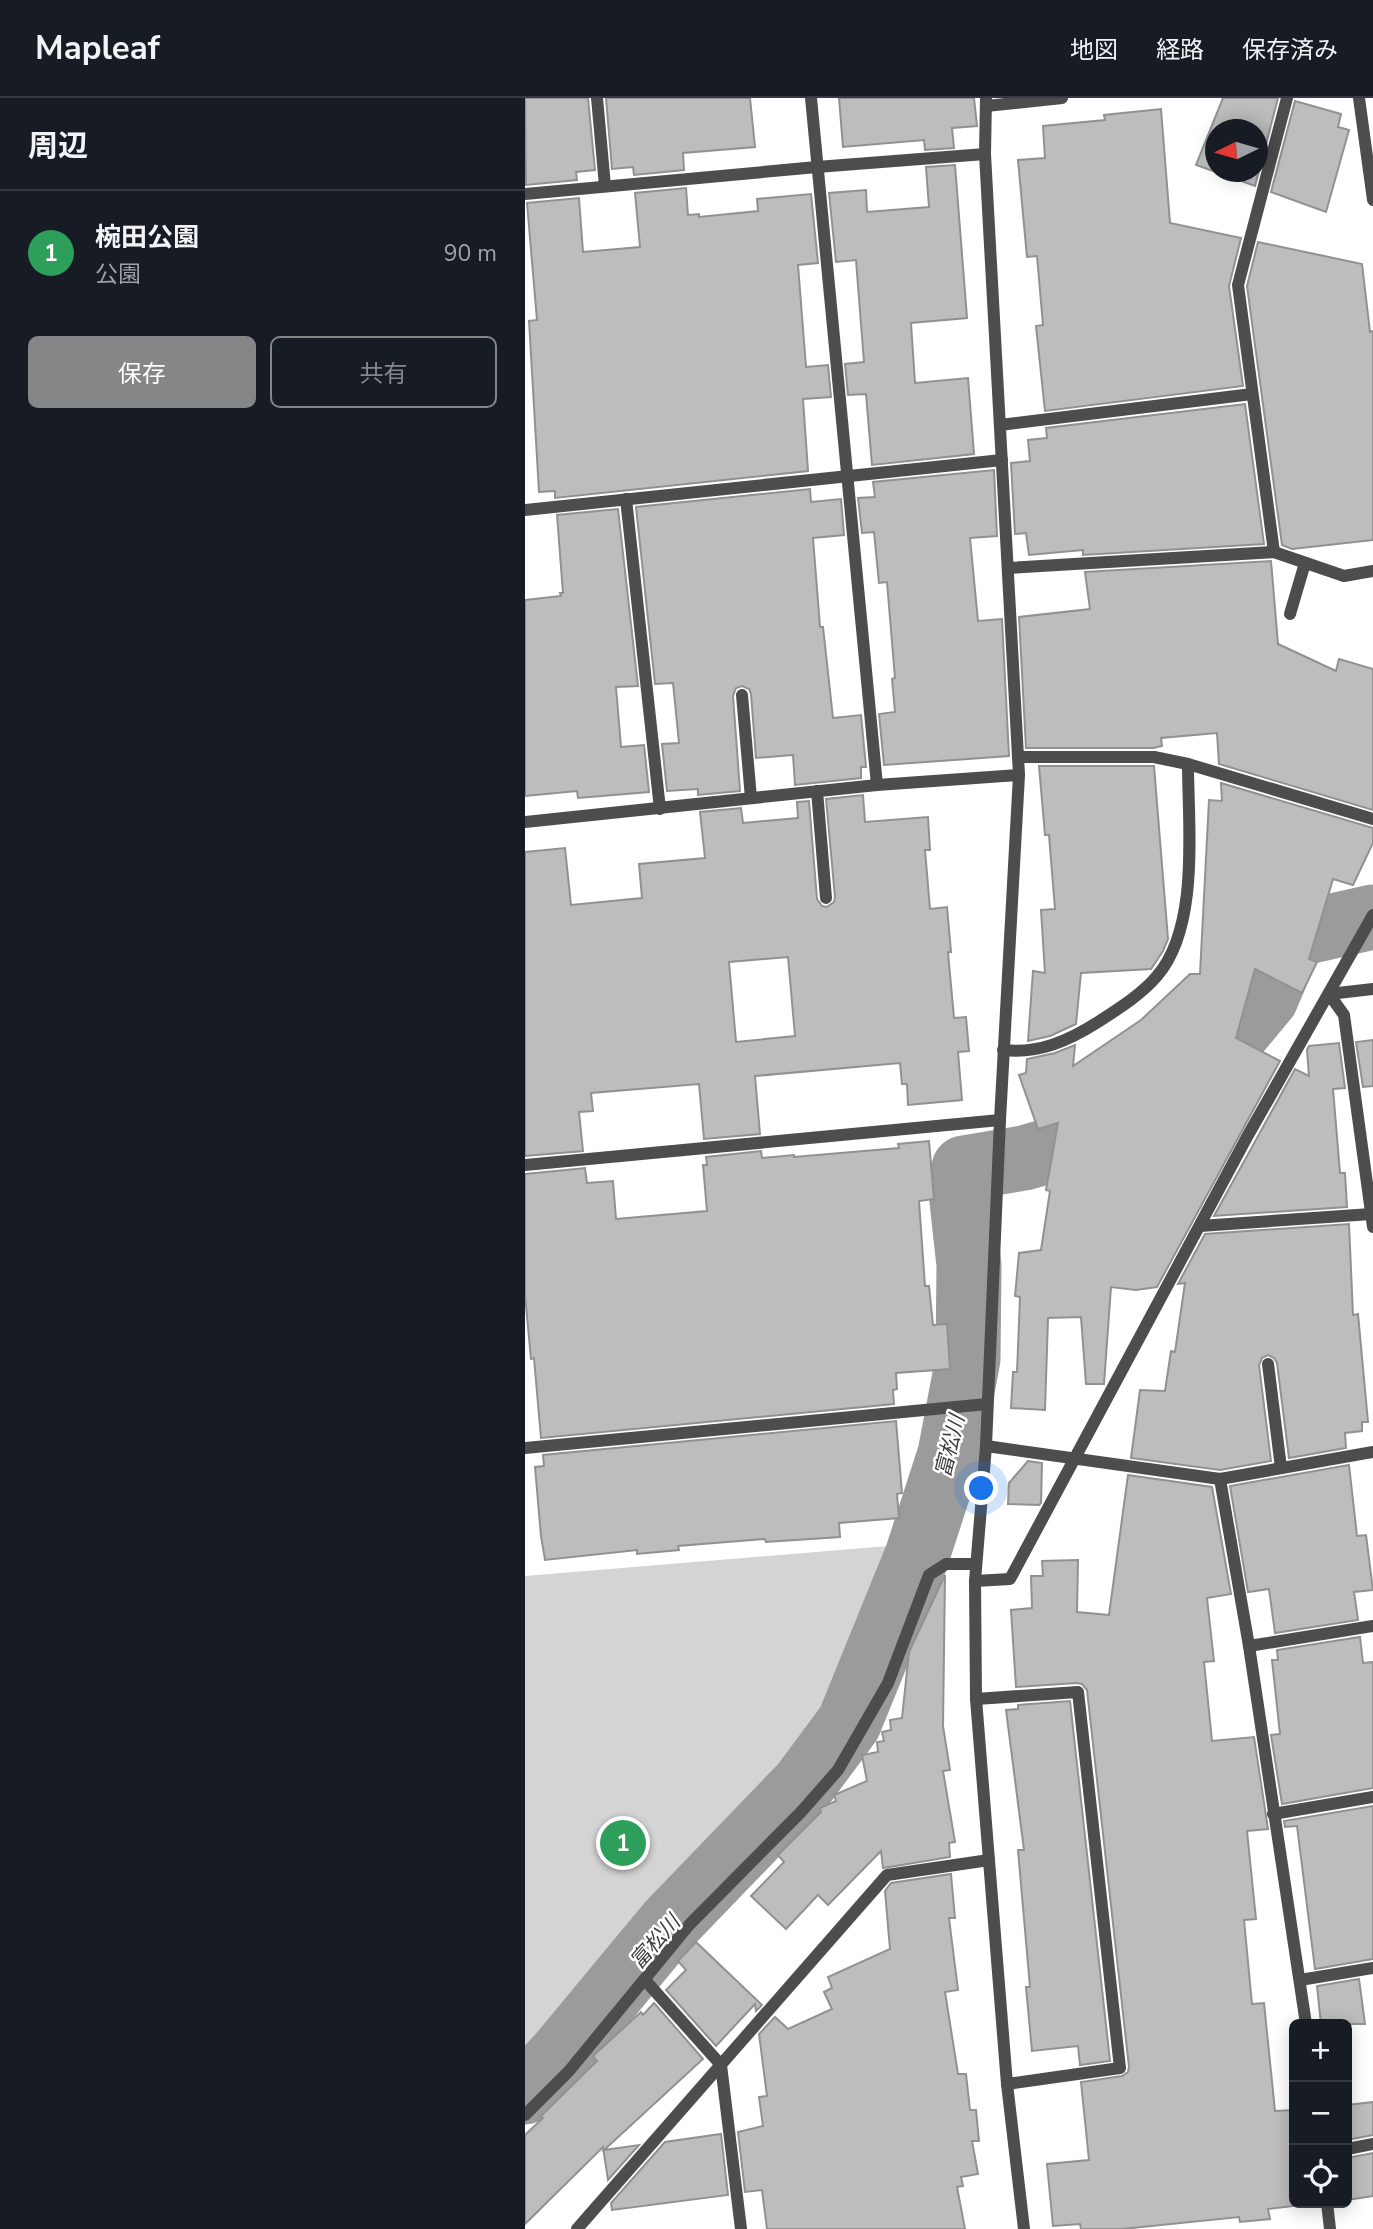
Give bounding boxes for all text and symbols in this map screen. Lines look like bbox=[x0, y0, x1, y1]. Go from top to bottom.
text: Mapleaf bbox=[35, 26, 160, 71]
text: 地図 bbox=[1070, 34, 1118, 66]
text: 経路 bbox=[1156, 34, 1204, 66]
text: 保存済み bbox=[1242, 34, 1338, 66]
north arrow bbox=[1205, 119, 1268, 182]
text: 周辺 bbox=[28, 126, 88, 167]
text: 椀田公園 bbox=[95, 220, 199, 255]
text: 1 bbox=[44, 238, 58, 269]
text: 90 m bbox=[444, 238, 497, 269]
text: 公園 bbox=[95, 259, 141, 290]
button: 保存 bbox=[28, 336, 256, 408]
button: 共有 bbox=[270, 336, 497, 408]
water label: 富松川 bbox=[929, 1410, 972, 1480]
your location bbox=[964, 1471, 998, 1505]
pin: 1 bbox=[600, 1817, 646, 1869]
water label: 富松川 bbox=[624, 1908, 688, 1975]
map controls bbox=[1289, 2019, 1352, 2208]
button: + bbox=[1289, 2019, 1352, 2082]
button: − bbox=[1289, 2082, 1352, 2145]
button: locate bbox=[1289, 2145, 1352, 2208]

